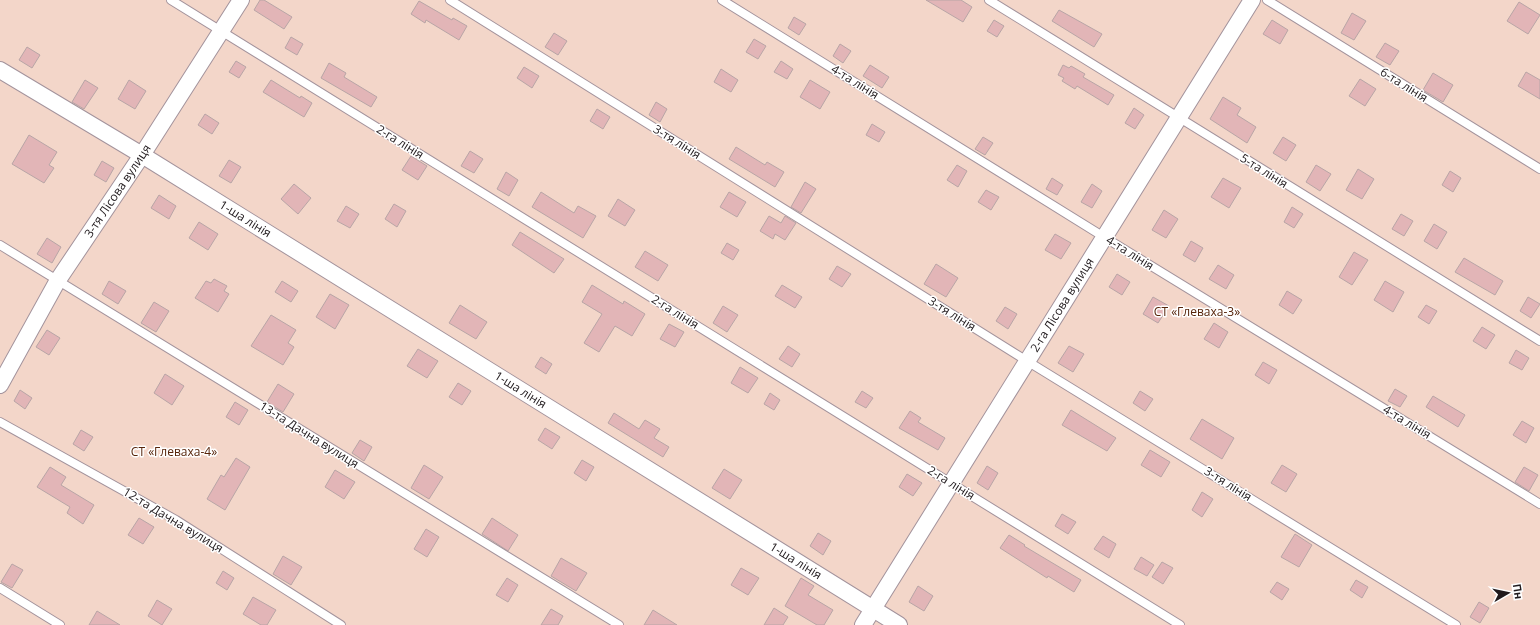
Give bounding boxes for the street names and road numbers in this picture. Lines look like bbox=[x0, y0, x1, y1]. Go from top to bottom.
street label: 4-та лінія bbox=[828, 60, 882, 103]
street label: 6-та лінія bbox=[1377, 63, 1431, 106]
street label: 2-га лінія bbox=[373, 120, 427, 163]
street label: 3-тя лінія bbox=[650, 120, 704, 163]
street label: 3-тя Лісова вулиця bbox=[80, 141, 155, 241]
street label: 5-та лінія bbox=[1237, 149, 1291, 192]
street label: 1-ша лінія bbox=[216, 196, 275, 241]
street label: 4-та лінія bbox=[1103, 231, 1157, 274]
street label: 2-га Лісова вулиця bbox=[1026, 254, 1098, 355]
street label: 2-га лінія bbox=[648, 290, 702, 333]
street label: 3-тя лінія bbox=[925, 292, 979, 335]
street label: 1-ша лінія bbox=[491, 367, 550, 412]
street label: 13-та Дачна вулиця bbox=[256, 397, 362, 472]
street label: 4-та лінія bbox=[1380, 401, 1434, 443]
street label: 2-га лінія bbox=[924, 461, 978, 504]
street label: 3-тя лінія bbox=[1201, 462, 1255, 505]
street label: 12-та Дачна вулиця bbox=[120, 483, 227, 556]
street label: 1-ша лінія bbox=[767, 538, 825, 583]

